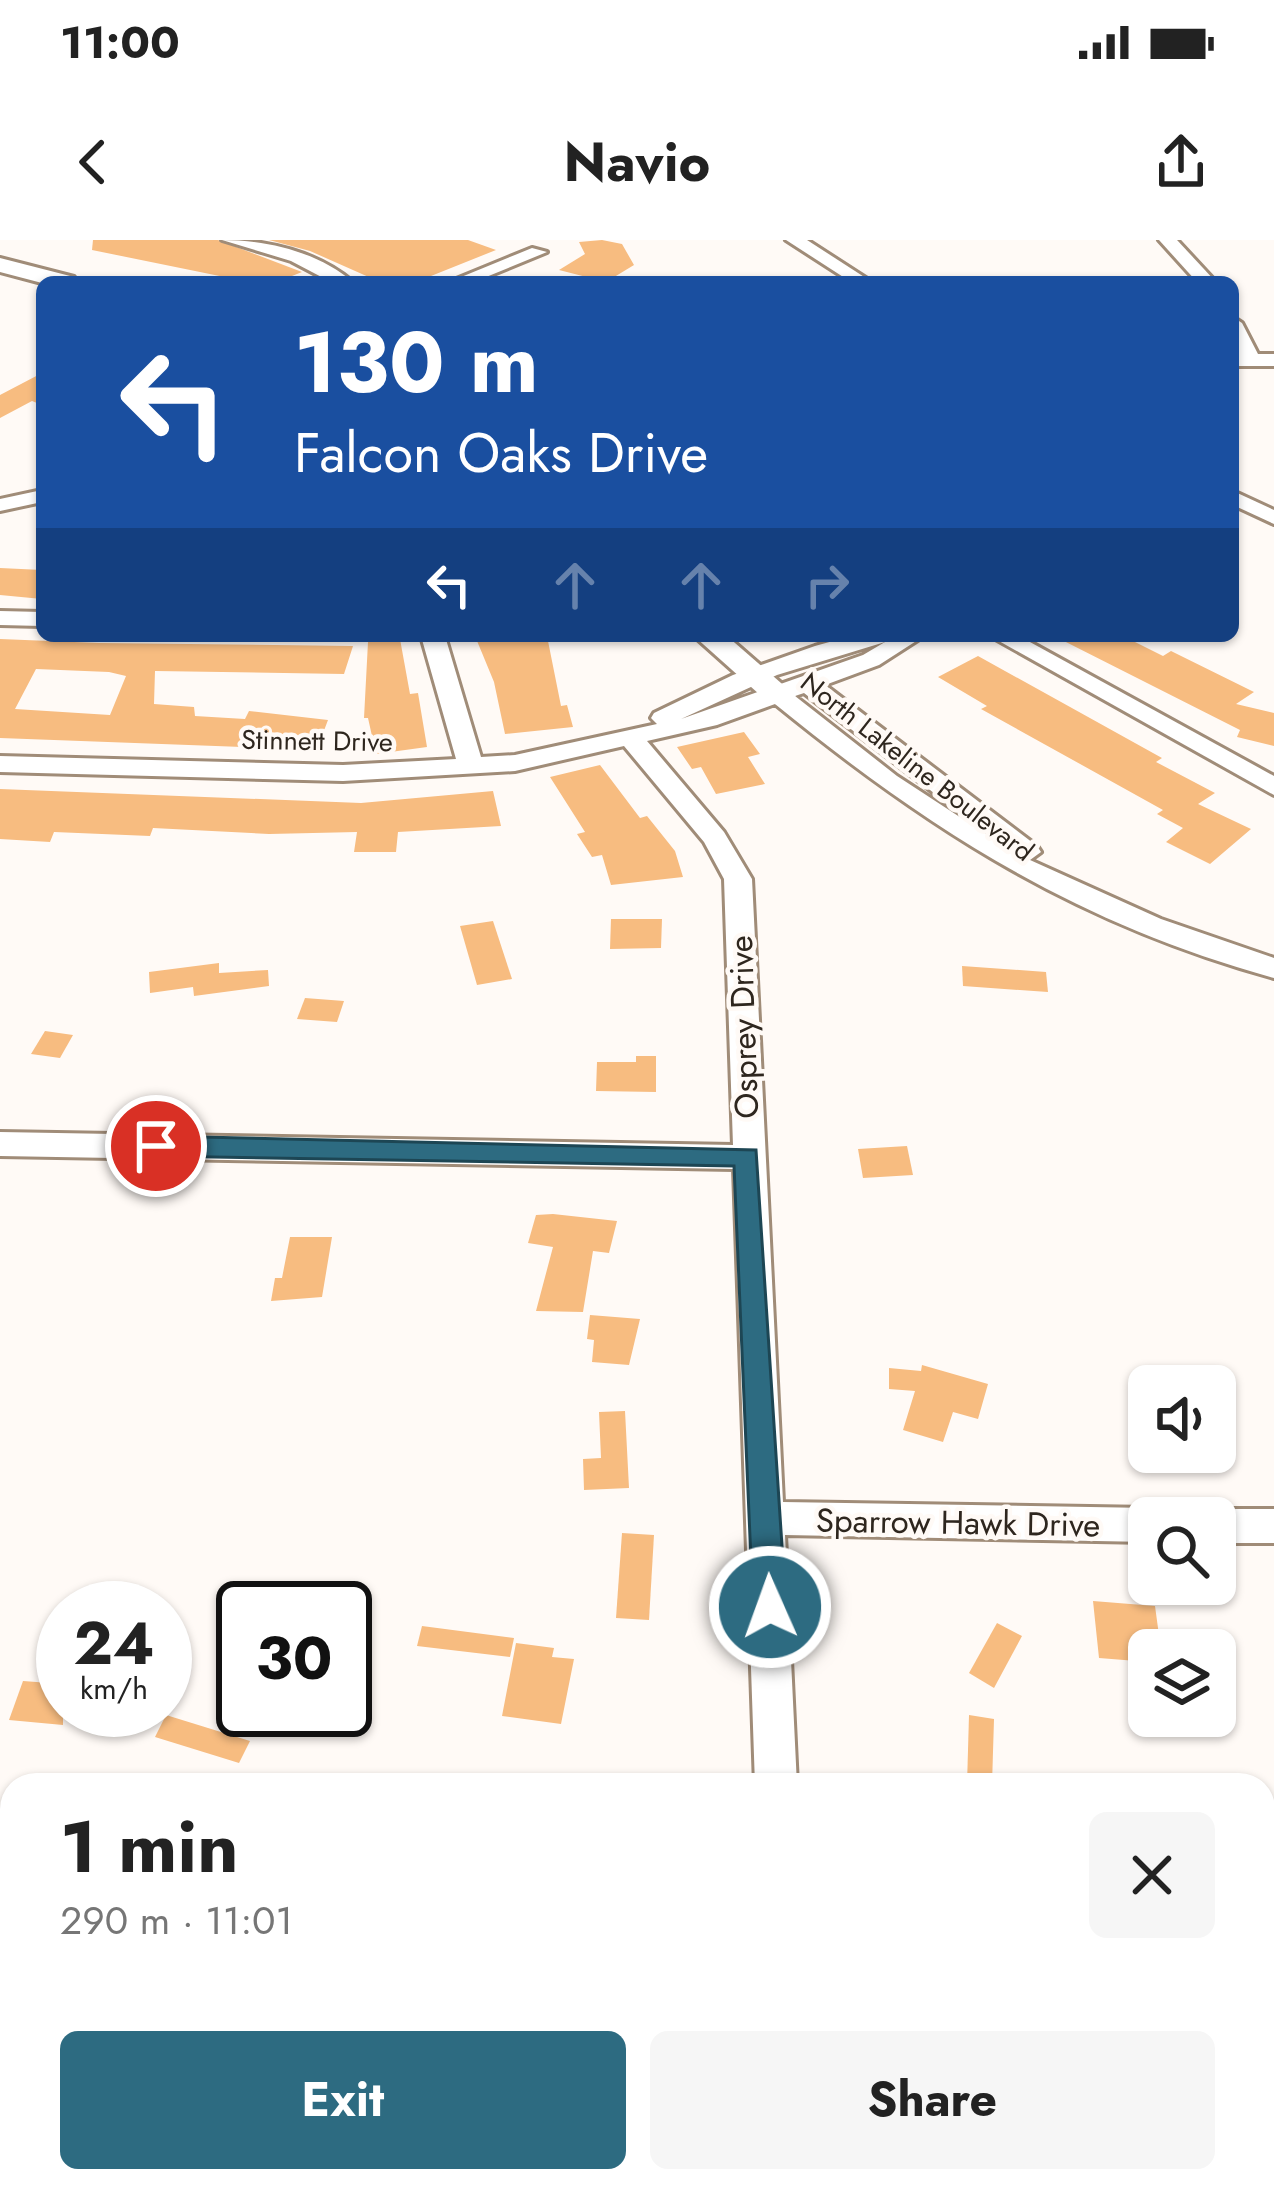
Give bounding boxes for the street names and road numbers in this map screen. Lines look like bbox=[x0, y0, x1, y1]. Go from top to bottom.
street label: North Lakeline Boulevard bbox=[792, 663, 1042, 870]
street label: Stinnett Drive bbox=[241, 720, 393, 761]
street label: Osprey Drive bbox=[717, 935, 770, 1119]
street label: Sparrow Hawk Drive bbox=[815, 1497, 1101, 1548]

